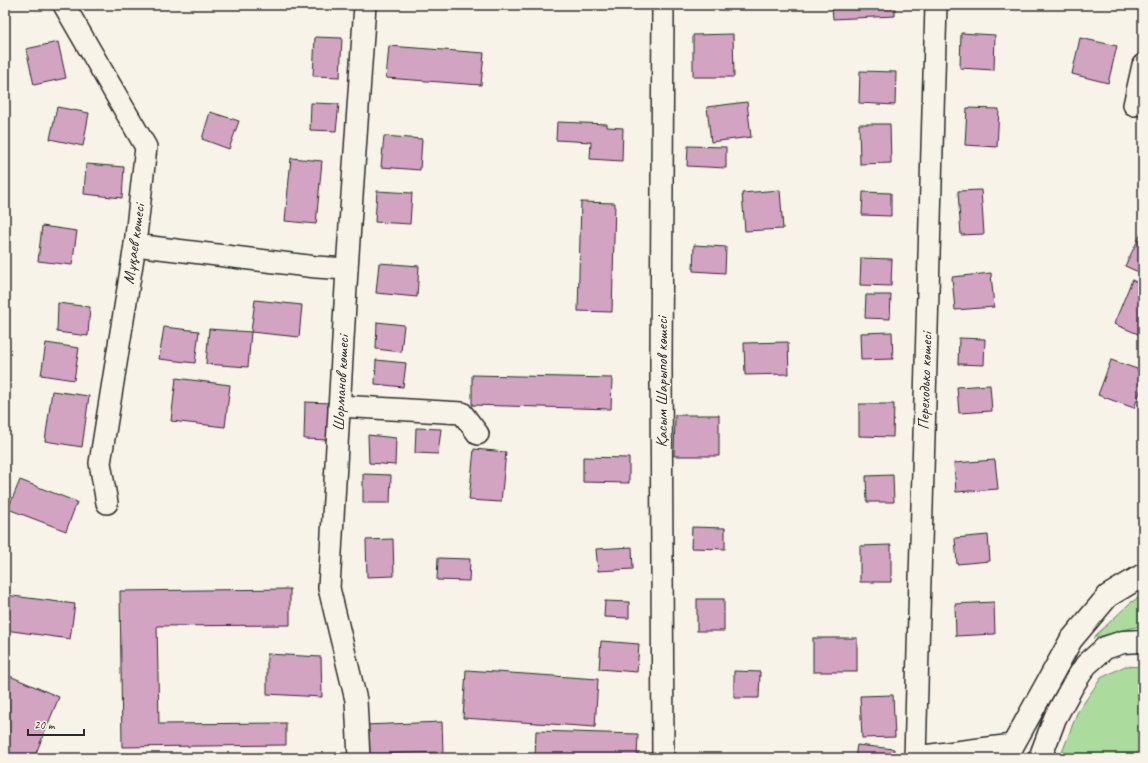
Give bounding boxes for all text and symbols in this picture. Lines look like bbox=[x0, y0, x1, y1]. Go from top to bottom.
street label: Мұқаев көшесі bbox=[118, 201, 150, 285]
street label: Қасым Шарыпов көшесі bbox=[652, 314, 672, 448]
street label: Переходько көшесі bbox=[913, 330, 937, 430]
street label: Шорманов көшесі bbox=[328, 333, 354, 431]
scale bar bbox=[28, 711, 84, 737]
text: 20 m bbox=[34, 717, 56, 733]

